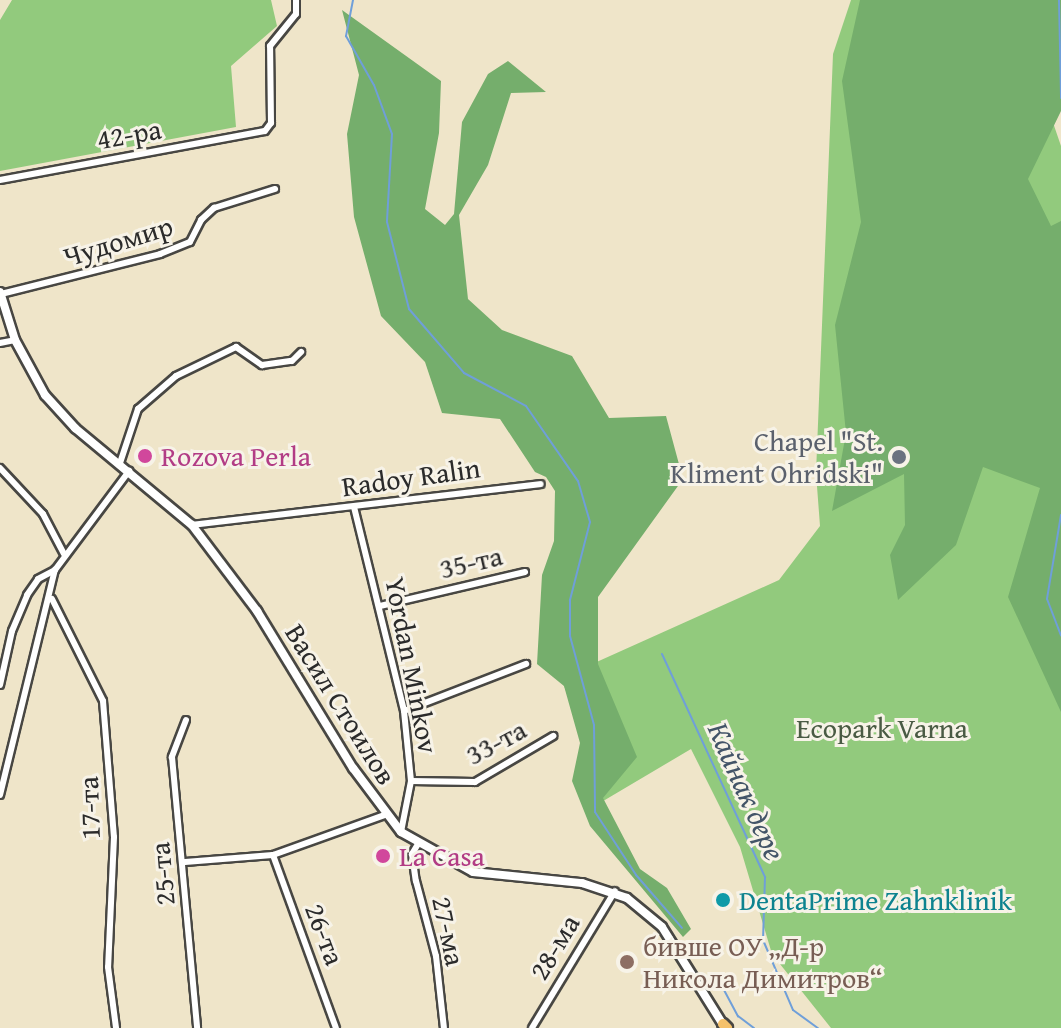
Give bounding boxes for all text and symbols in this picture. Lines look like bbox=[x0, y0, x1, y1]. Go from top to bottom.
street label: 42-ра bbox=[94, 112, 164, 156]
street label: Чудомир bbox=[59, 208, 177, 274]
place label: Chapel "St. Kliment Ohridski" bbox=[670, 424, 883, 490]
place label: Rozova Perla bbox=[161, 439, 311, 473]
marker: Rozova Perla bbox=[136, 447, 154, 465]
marker: Chapel "St. Kliment Ohridski" bbox=[890, 448, 908, 466]
street label: Radoy Ralin bbox=[340, 451, 482, 503]
street label: 35-та bbox=[436, 538, 506, 586]
street label: Yordan Minkov bbox=[378, 574, 446, 756]
street label: Васил Стоилов bbox=[278, 618, 404, 790]
park label: Ecopark Varna bbox=[796, 711, 968, 745]
street label: 33-та bbox=[460, 712, 532, 772]
water label: Кайнак дере bbox=[701, 716, 793, 866]
street label: 17-та bbox=[71, 776, 107, 840]
place label: La Casa bbox=[399, 839, 485, 873]
street label: 25-та bbox=[143, 841, 181, 907]
marker: La Casa bbox=[374, 847, 392, 865]
place label: DentaPrime Zahnklinik bbox=[739, 883, 1012, 917]
marker: DentaPrime Zahnklinik bbox=[714, 891, 732, 909]
street label: 27-ма bbox=[425, 893, 473, 969]
street label: 26-та bbox=[298, 898, 352, 970]
street label: 28-ма bbox=[522, 908, 586, 986]
place label: бивше ОУ „Д-р Никола Димитров“ bbox=[643, 929, 883, 995]
marker: бивше ОУ „Д-р Никола Димитров“ bbox=[618, 953, 636, 971]

